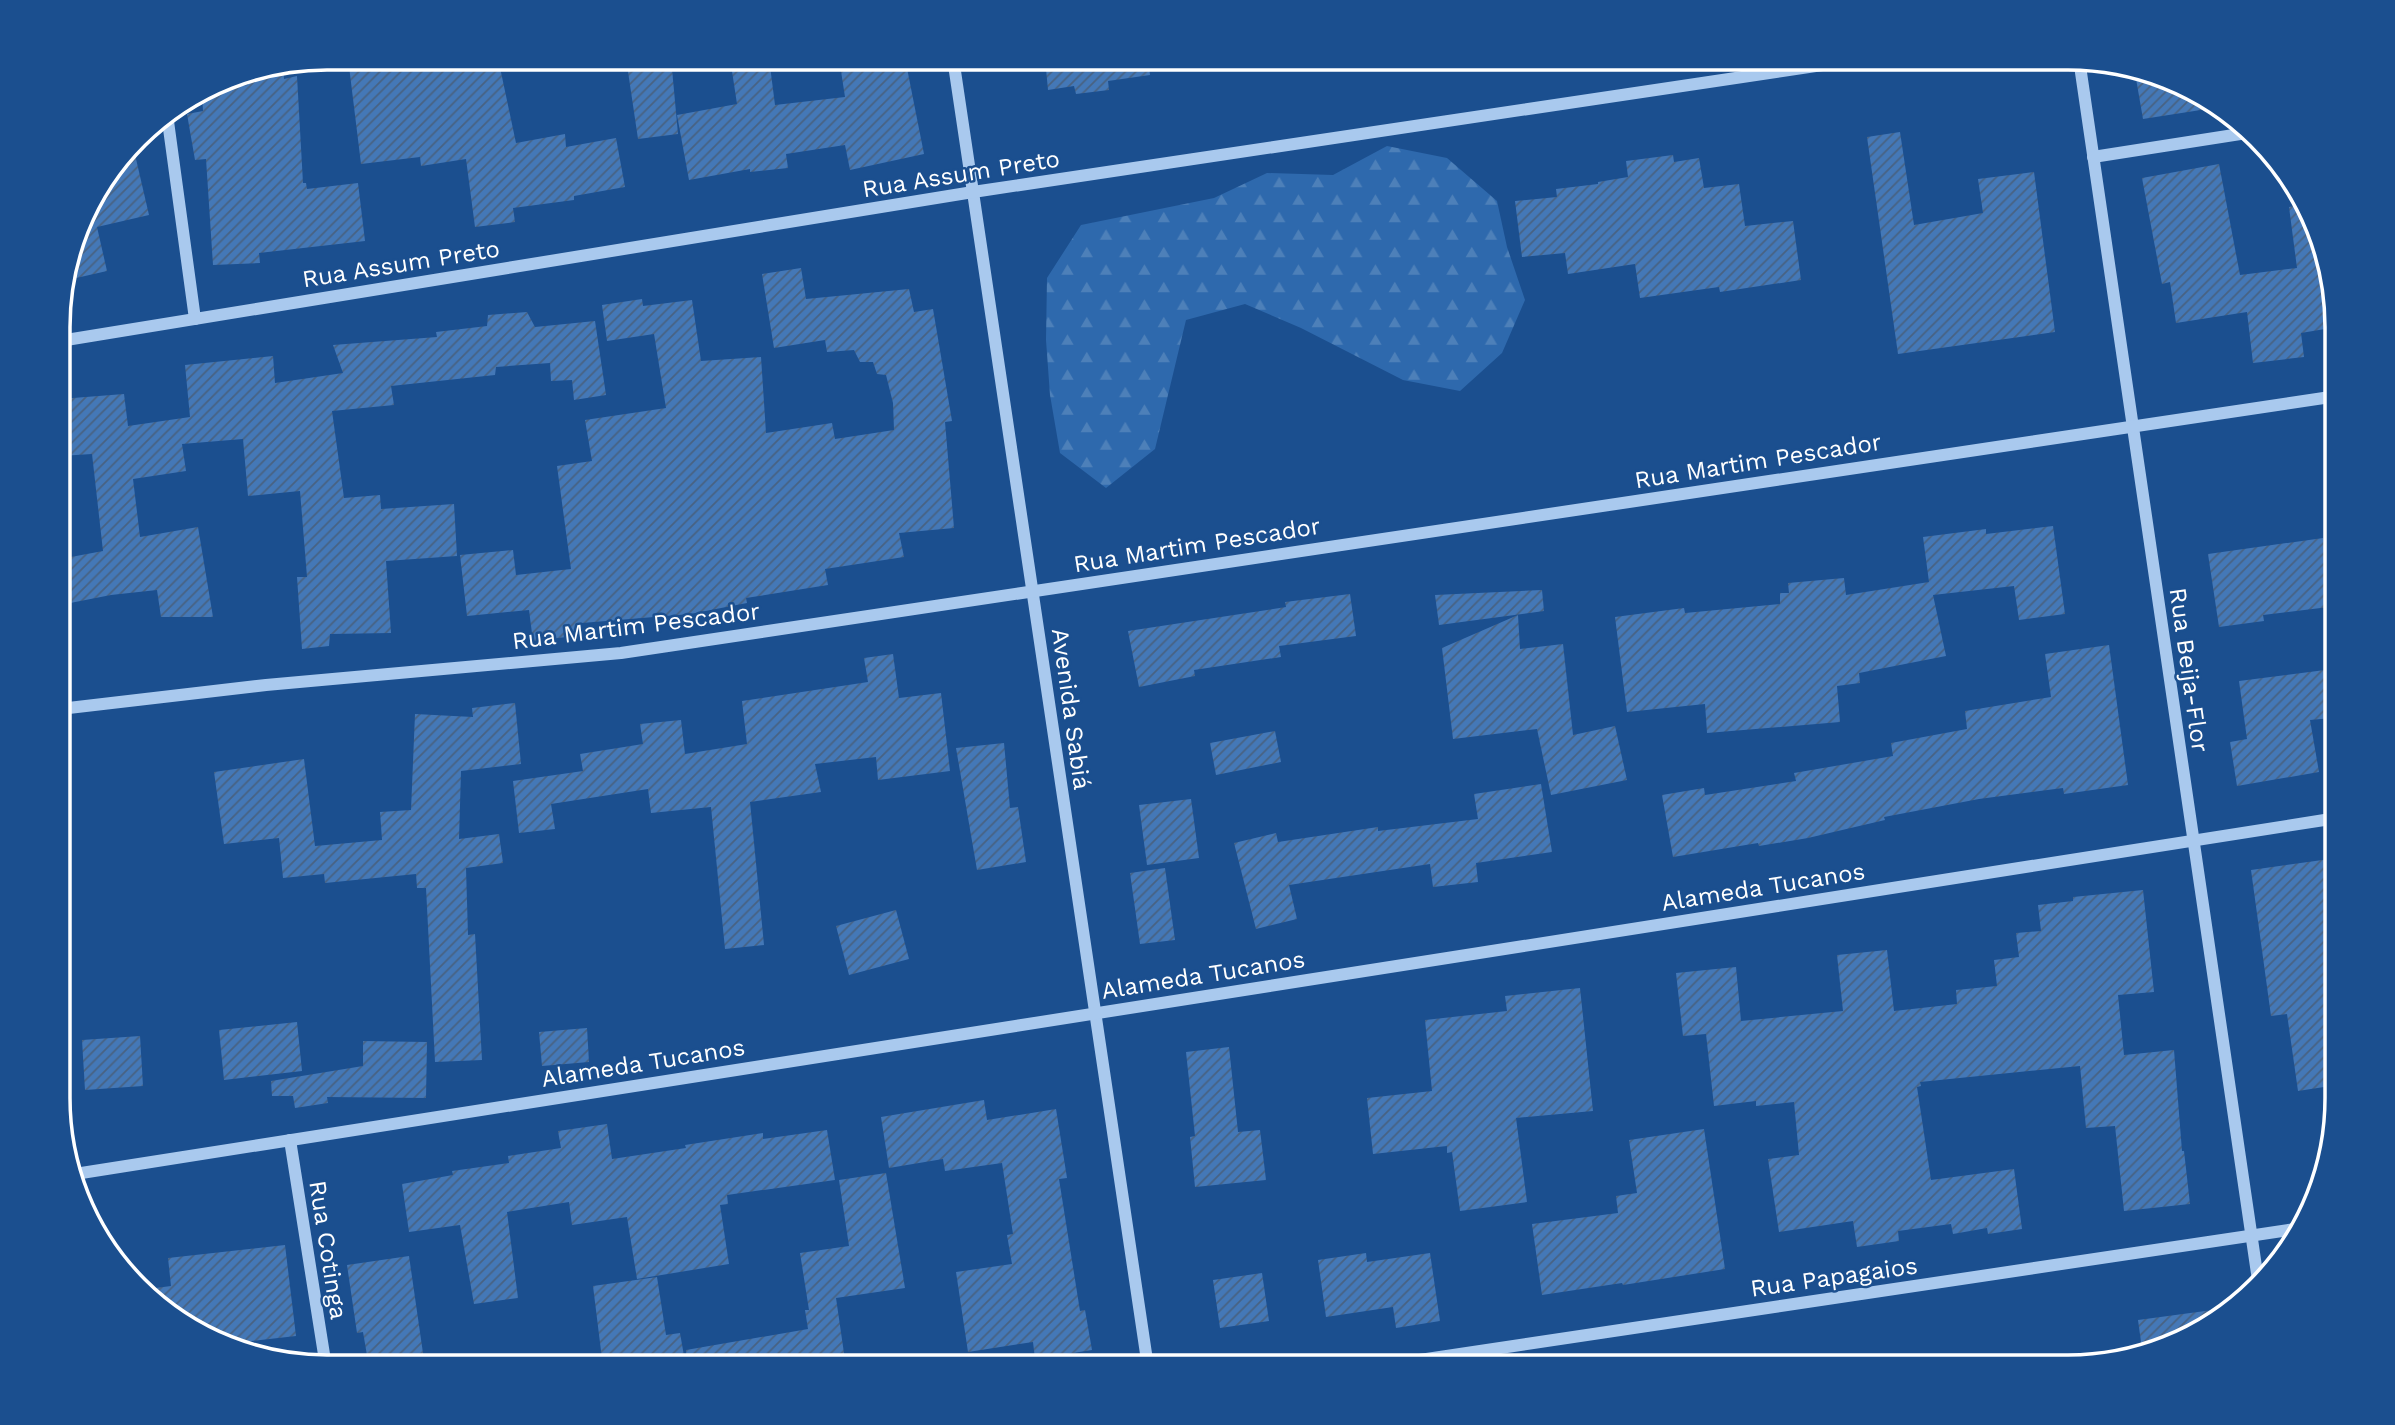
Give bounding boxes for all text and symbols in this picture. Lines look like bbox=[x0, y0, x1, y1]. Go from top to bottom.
street label: Rua Assum Preto bbox=[860, 145, 1062, 203]
street label: Rua Assum Preto bbox=[300, 235, 502, 293]
street label: Rua Martim Pescador bbox=[1633, 428, 1884, 494]
street label: Rua Martim Pescador bbox=[1072, 512, 1323, 578]
street label: Rua Beija-Flor bbox=[2164, 586, 2214, 754]
street label: Rua Martim Pescador bbox=[511, 597, 762, 655]
street label: Avenida Sabiá bbox=[1046, 627, 1096, 791]
street label: Alameda Tucanos bbox=[1659, 857, 1867, 917]
street label: Alameda Tucanos bbox=[1099, 945, 1307, 1005]
street label: Alameda Tucanos bbox=[539, 1033, 747, 1093]
street label: Rua Cotinga bbox=[303, 1179, 353, 1321]
street label: Rua Papagaios bbox=[1749, 1251, 1919, 1303]

